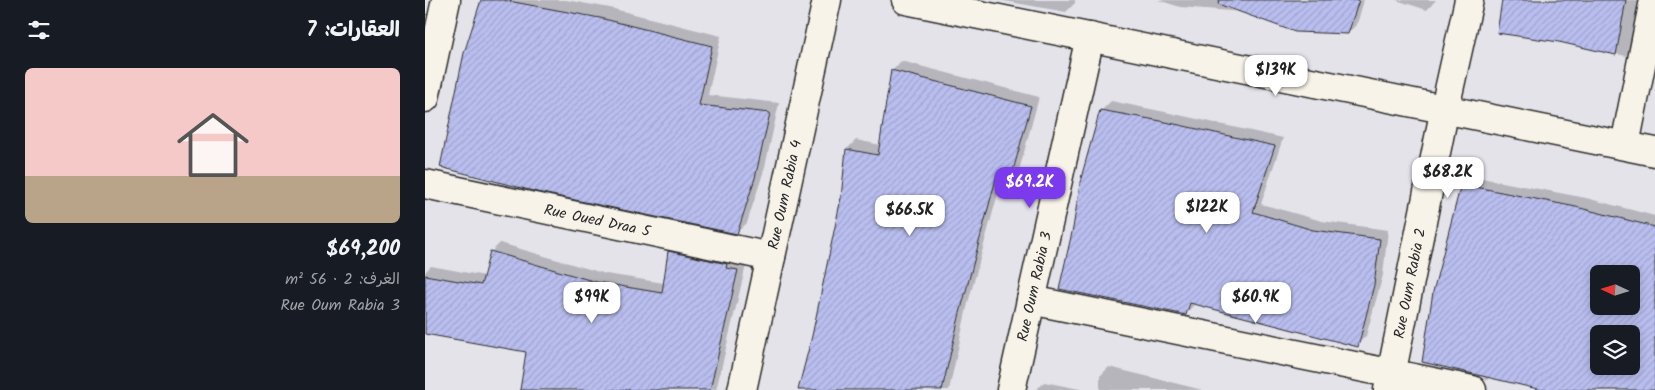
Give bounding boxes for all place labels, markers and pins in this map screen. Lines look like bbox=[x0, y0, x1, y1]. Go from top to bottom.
pin: $139K bbox=[1241, 54, 1311, 97]
pin: $68.2K bbox=[1407, 156, 1489, 199]
pin: $69.2K bbox=[989, 166, 1071, 209]
pin: $122K bbox=[1172, 192, 1242, 234]
pin: $66.5K bbox=[869, 194, 951, 237]
pin: $99K bbox=[562, 282, 622, 324]
pin: $60.9K bbox=[1215, 282, 1297, 324]

